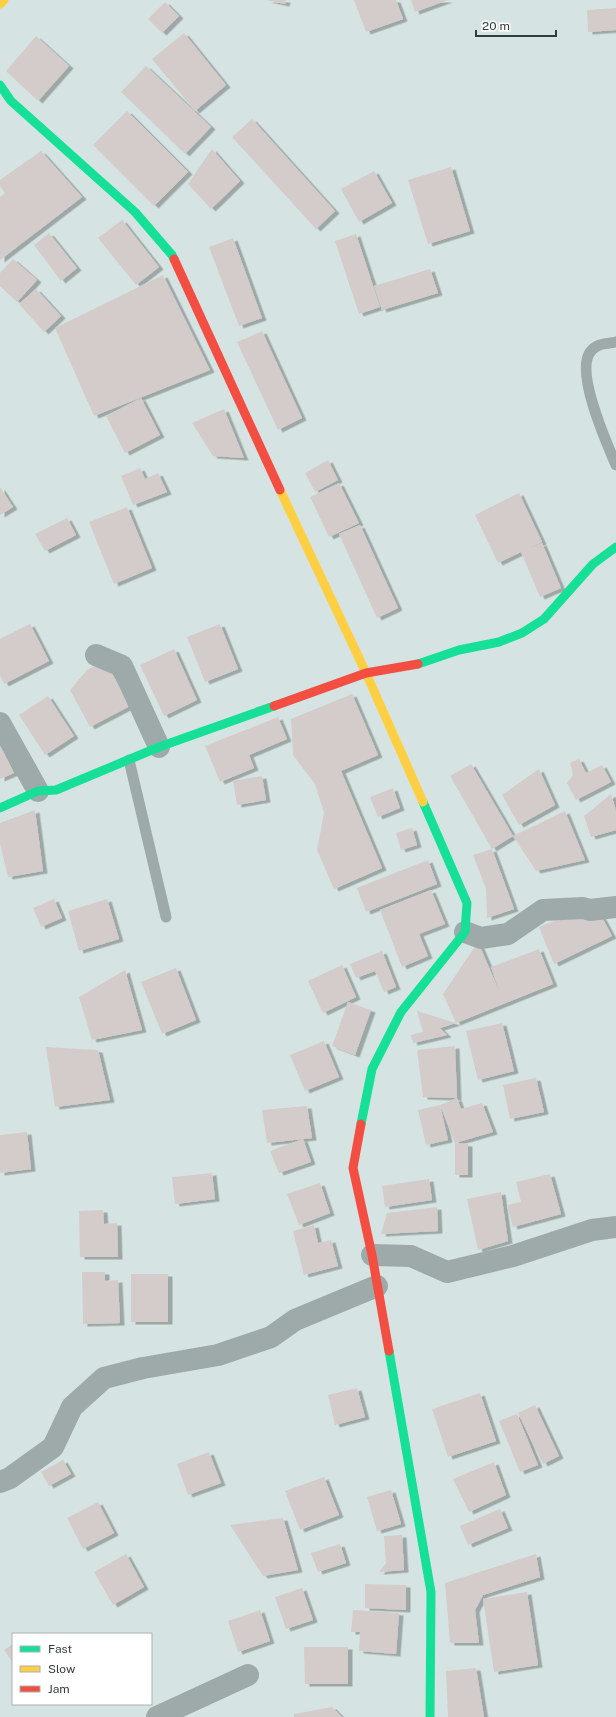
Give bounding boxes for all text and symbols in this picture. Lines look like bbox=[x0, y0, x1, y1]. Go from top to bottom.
scale bar bbox=[476, 12, 556, 38]
text: 20 m bbox=[482, 19, 510, 33]
legend bbox=[12, 1633, 152, 1705]
text: Fast bbox=[48, 1642, 73, 1656]
text: Slow bbox=[48, 1662, 76, 1676]
text: Jam bbox=[48, 1682, 70, 1696]

